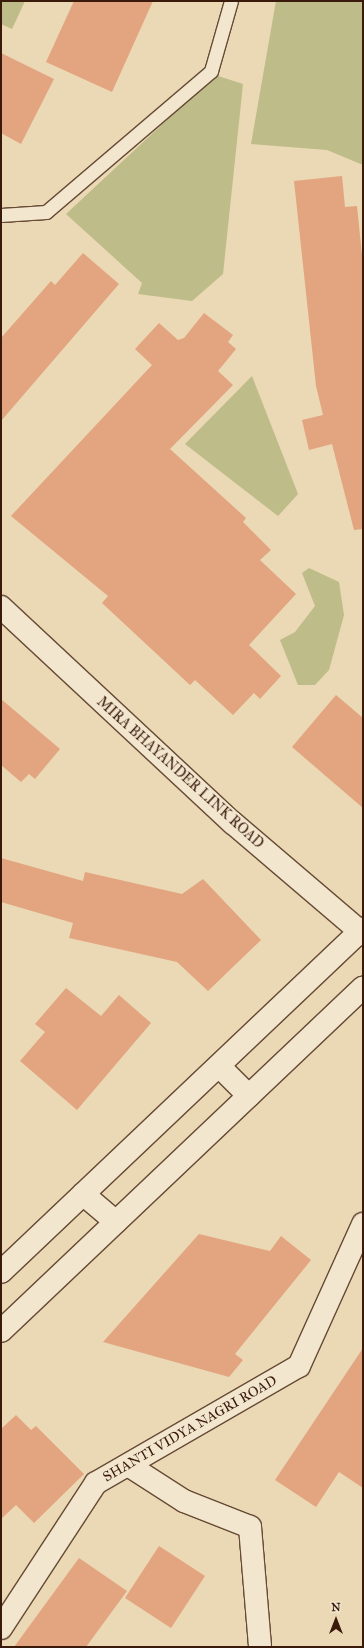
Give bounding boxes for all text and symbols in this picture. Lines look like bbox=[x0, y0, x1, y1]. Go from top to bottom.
street label: MIRA BHAYANDER LINK ROAD bbox=[93, 694, 267, 852]
street label: SHANTI VIDYA NAGRI ROAD bbox=[100, 1372, 280, 1486]
north arrow bbox=[316, 1600, 356, 1640]
text: N bbox=[331, 1601, 341, 1614]

